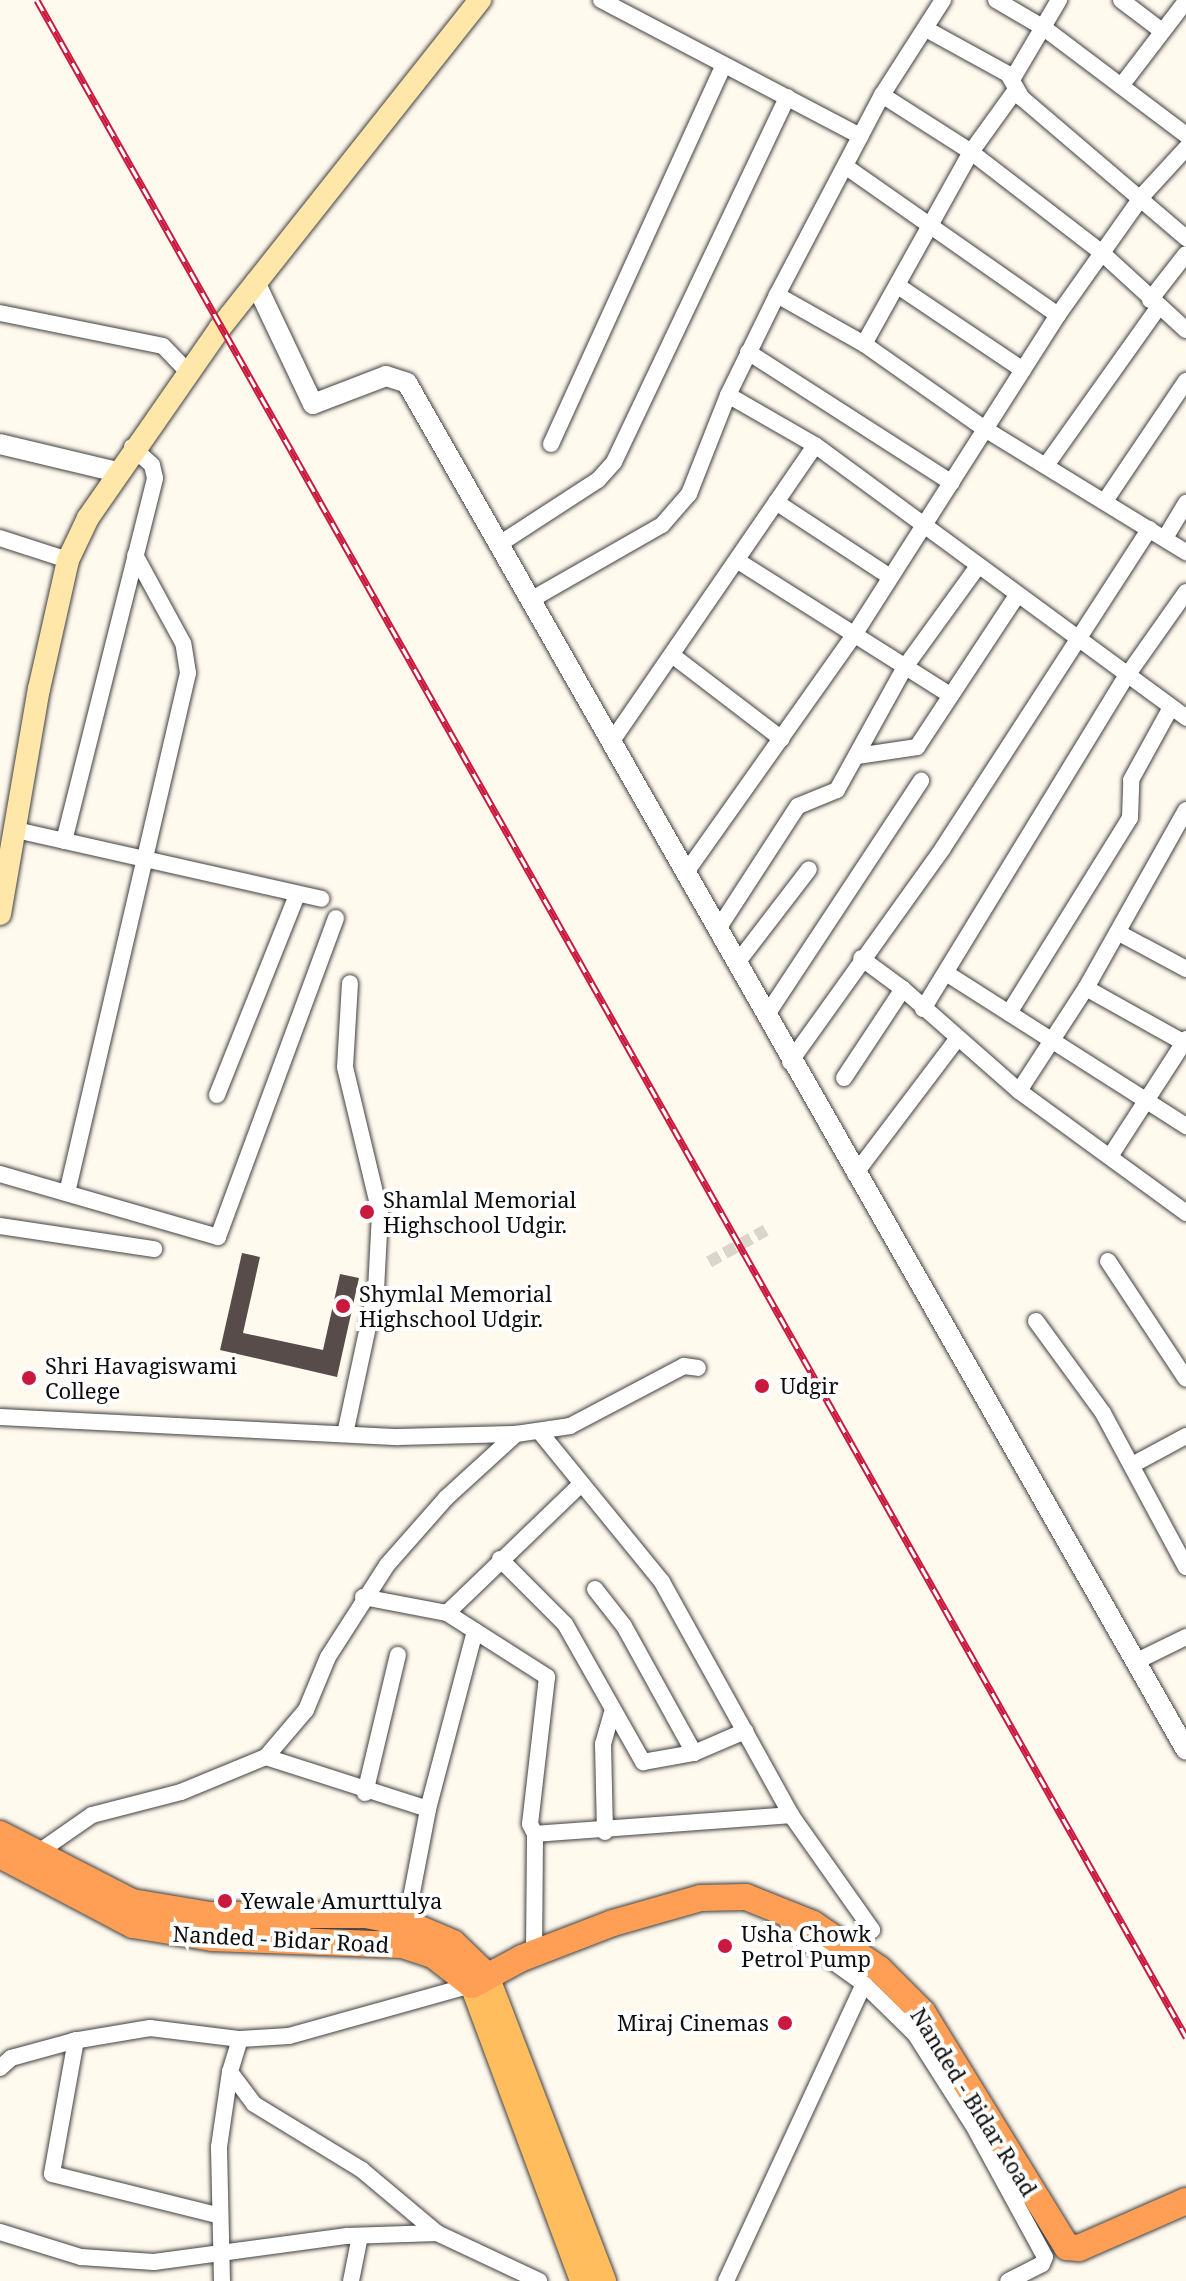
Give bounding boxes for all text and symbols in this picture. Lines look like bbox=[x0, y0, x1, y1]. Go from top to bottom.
place label: Shamlal Memorial Highschool Udgir. bbox=[383, 1186, 576, 1238]
marker: Shamlal Memorial Highschool Udgir. bbox=[358, 1203, 376, 1221]
place label: Shymlal Memorial Highschool Udgir. bbox=[359, 1280, 552, 1332]
marker: Shymlal Memorial Highschool Udgir. bbox=[334, 1297, 352, 1315]
place label: Shri Havagiswami College bbox=[45, 1352, 237, 1404]
marker: Shri Havagiswami College bbox=[20, 1369, 38, 1387]
place label: Udgir bbox=[780, 1373, 839, 1399]
marker: Udgir bbox=[751, 1375, 773, 1397]
place label: Yewale Amurttulya bbox=[241, 1888, 442, 1914]
marker: Yewale Amurttulya bbox=[216, 1892, 234, 1910]
street label: Nanded - Bidar Road bbox=[172, 1920, 390, 1958]
place label: Usha Chowk Petrol Pump bbox=[741, 1920, 871, 1972]
marker: Usha Chowk Petrol Pump bbox=[716, 1937, 734, 1955]
street label: Nanded - Bidar Road bbox=[905, 2003, 1043, 2201]
place label: Miraj Cinemas bbox=[617, 2010, 769, 2036]
marker: Miraj Cinemas bbox=[776, 2014, 794, 2032]

